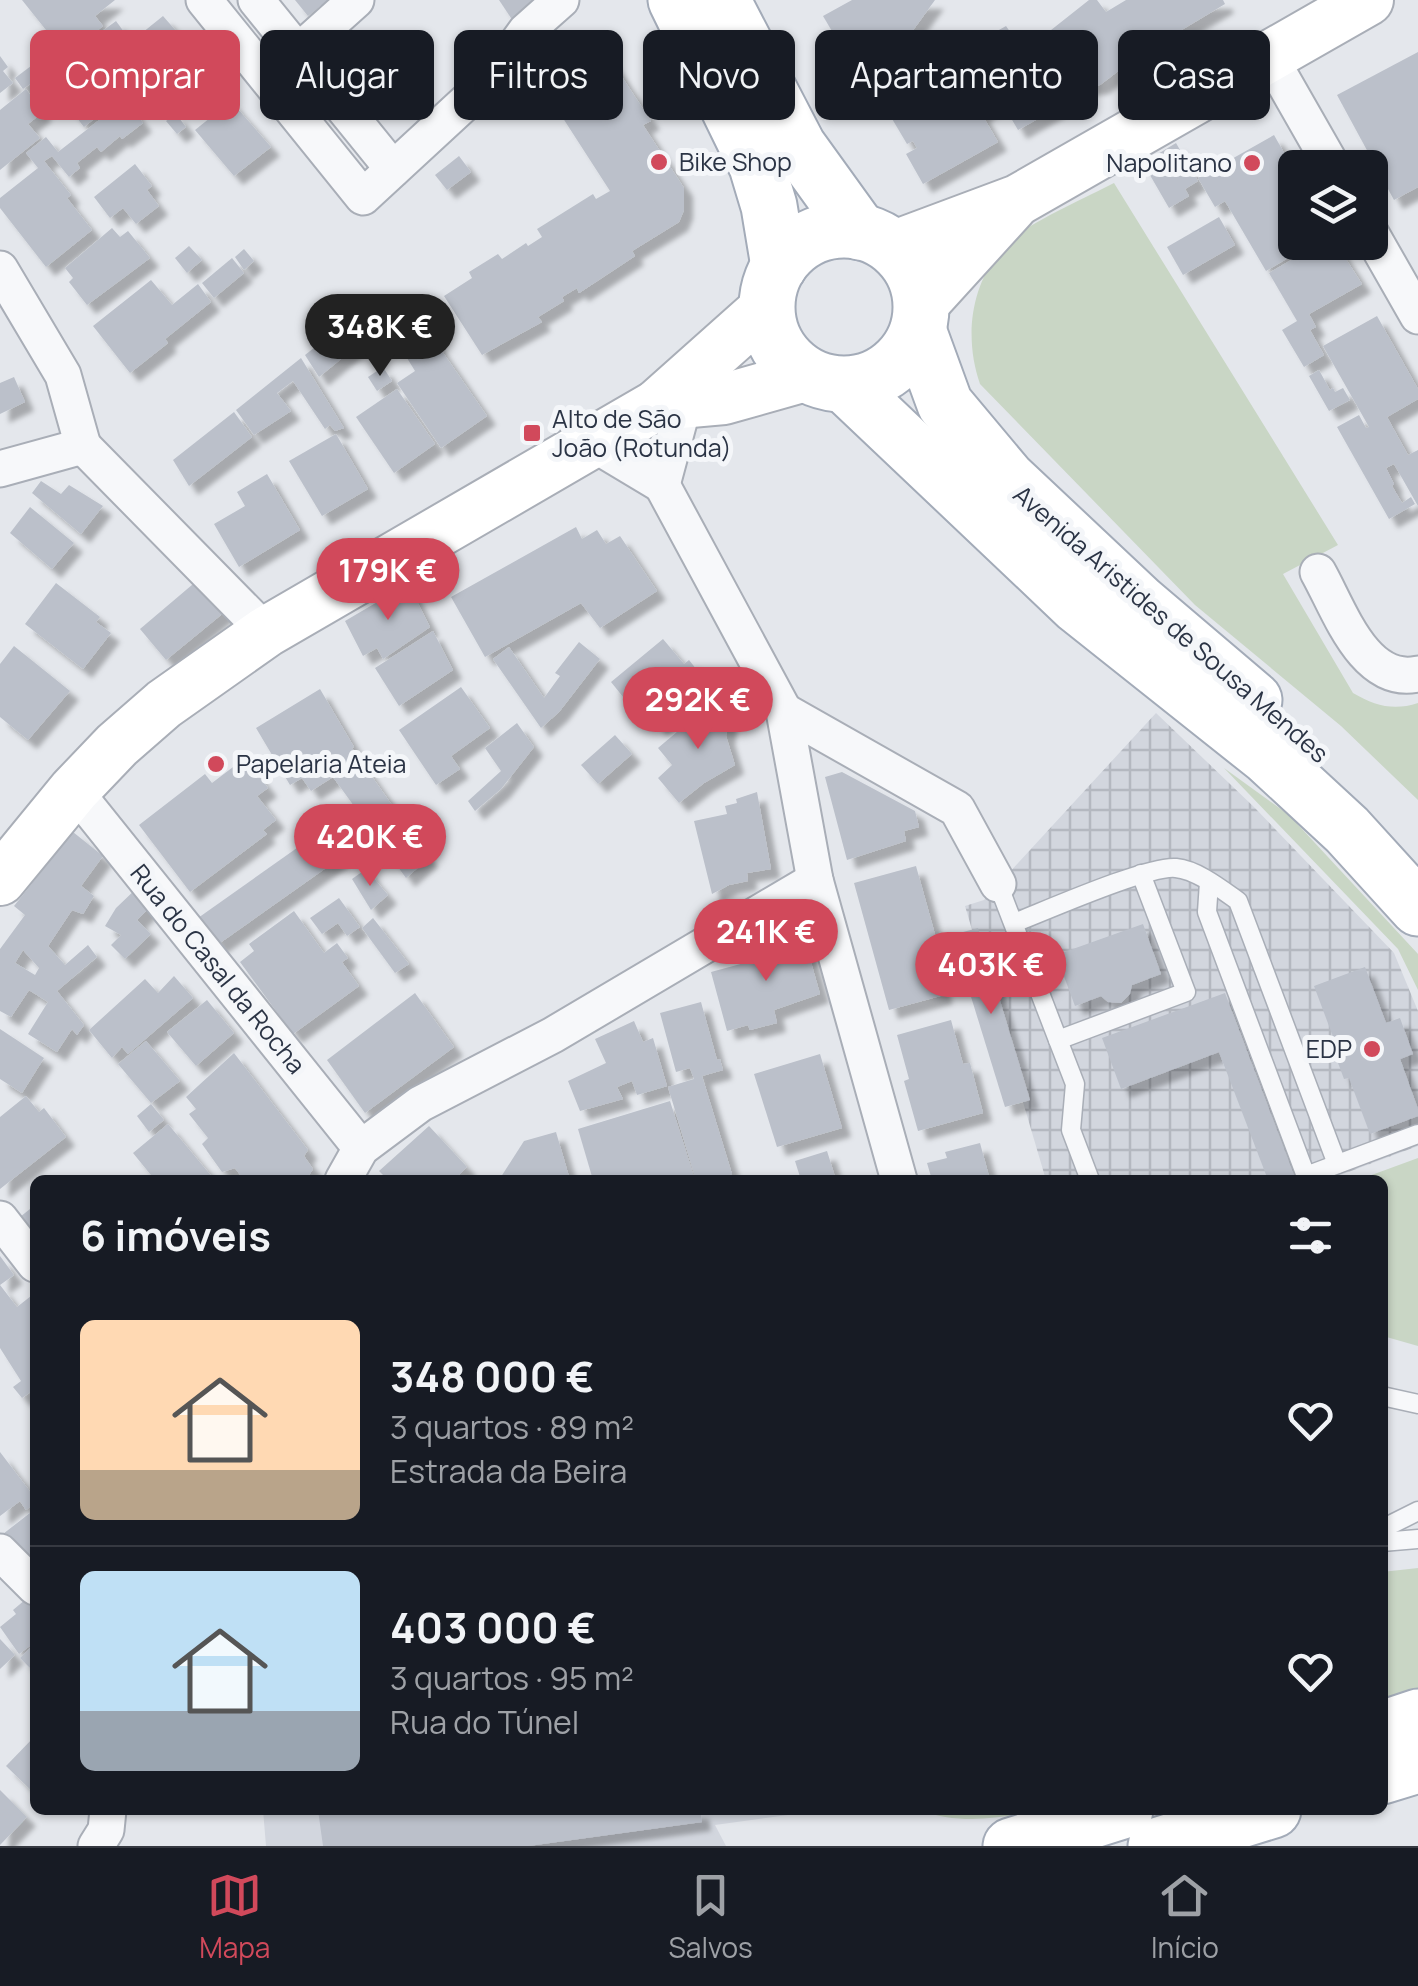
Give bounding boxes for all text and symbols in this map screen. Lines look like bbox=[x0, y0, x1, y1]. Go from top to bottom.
chip: Comprar bbox=[30, 30, 240, 120]
chip: Alugar bbox=[260, 30, 434, 120]
chip: Filtros bbox=[454, 30, 623, 120]
chip: Novo bbox=[643, 30, 795, 120]
chip: Apartamento bbox=[815, 30, 1098, 120]
chip: Casa bbox=[1118, 30, 1270, 120]
place label: Bike Shop bbox=[679, 144, 792, 179]
place label: Napolitano bbox=[1106, 145, 1232, 180]
map controls bbox=[1278, 150, 1388, 260]
button: layers bbox=[1278, 150, 1388, 260]
marker: Bike Shop bbox=[648, 151, 670, 173]
marker: Napolitano bbox=[1241, 152, 1263, 174]
pin: 348K € bbox=[299, 294, 461, 379]
text: 348K € bbox=[327, 304, 433, 348]
place label: Alto de São João (Rotunda) bbox=[552, 401, 732, 465]
marker: Alto de São João (Rotunda) bbox=[521, 422, 543, 444]
street label: Avenida Aristides de Sousa Mendes bbox=[1006, 477, 1336, 770]
pin: 179K € bbox=[307, 538, 469, 623]
text: 179K € bbox=[338, 548, 438, 592]
pin: 292K € bbox=[617, 667, 779, 752]
text: 292K € bbox=[645, 677, 751, 721]
place label: Papelaria Ateia bbox=[236, 746, 406, 781]
marker: Papelaria Ateia bbox=[205, 753, 227, 775]
pin: 420K € bbox=[289, 804, 451, 889]
text: 420K € bbox=[316, 814, 424, 858]
street label: Rua do Casal da Rocha bbox=[123, 856, 314, 1081]
pin: 241K € bbox=[685, 899, 847, 984]
text: 241K € bbox=[716, 909, 816, 953]
pin: 403K € bbox=[910, 932, 1072, 1017]
text: 403K € bbox=[937, 942, 1045, 986]
place label: EDP bbox=[1306, 1031, 1352, 1066]
marker: EDP bbox=[1361, 1038, 1383, 1060]
text: 6 imóveis bbox=[80, 1206, 271, 1264]
icon: filters bbox=[1283, 1208, 1338, 1263]
text: 348 000 € bbox=[390, 1347, 594, 1405]
icon: home bbox=[160, 1360, 280, 1480]
icon: heart bbox=[1283, 1393, 1338, 1448]
text: 3 quartos · 89 m² bbox=[390, 1405, 634, 1449]
text: Estrada da Beira bbox=[390, 1449, 627, 1493]
text: 403 000 € bbox=[390, 1598, 596, 1656]
icon: home bbox=[160, 1611, 280, 1731]
icon: heart bbox=[1283, 1644, 1338, 1699]
text: 3 quartos · 95 m² bbox=[390, 1656, 634, 1700]
text: Rua do Túnel bbox=[390, 1700, 579, 1744]
tab: Mapa bbox=[199, 1868, 270, 1966]
tab: Salvos bbox=[669, 1868, 753, 1966]
tab: Início bbox=[1151, 1868, 1219, 1966]

